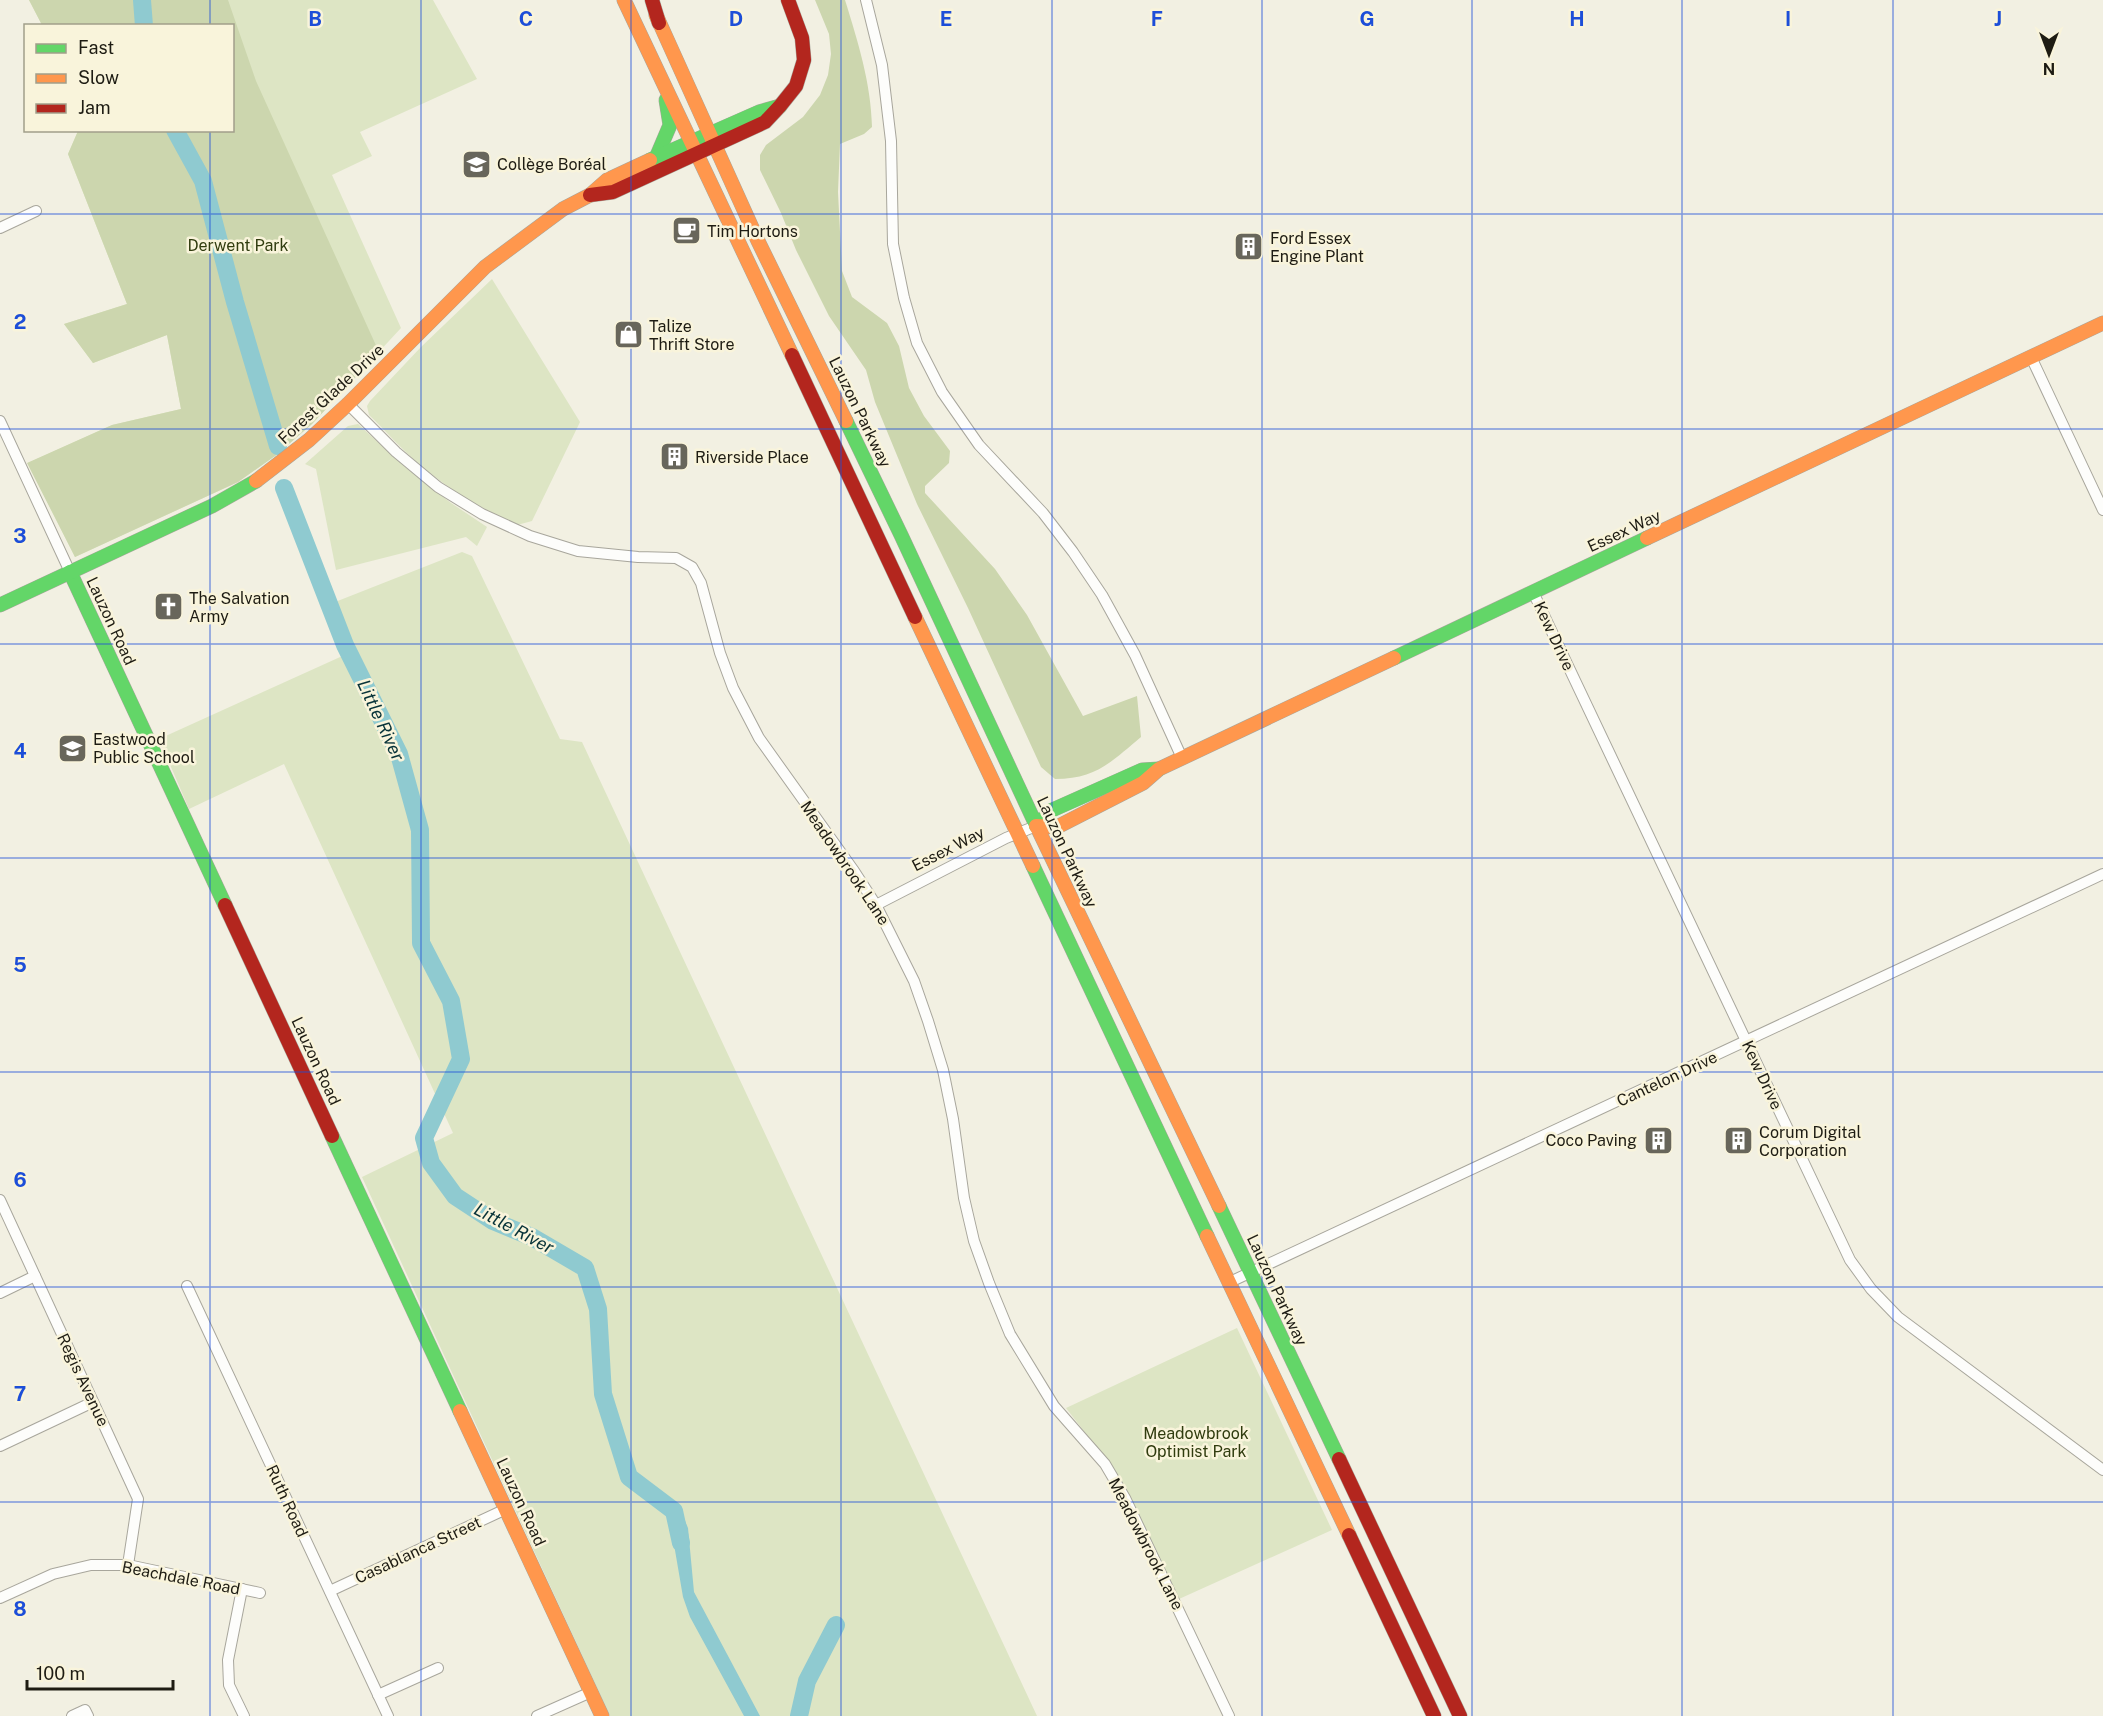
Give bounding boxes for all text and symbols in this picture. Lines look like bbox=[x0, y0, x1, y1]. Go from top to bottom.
text: B bbox=[308, 7, 322, 31]
text: C bbox=[519, 7, 533, 31]
text: D bbox=[729, 7, 743, 31]
text: E bbox=[940, 7, 952, 31]
text: F bbox=[1151, 7, 1163, 31]
text: G bbox=[1359, 7, 1375, 31]
text: H bbox=[1569, 7, 1585, 31]
text: I bbox=[1785, 7, 1791, 31]
text: J bbox=[1994, 7, 2002, 31]
legend bbox=[24, 24, 234, 132]
north arrow bbox=[2019, 24, 2079, 84]
text: Fast bbox=[78, 37, 114, 58]
text: N bbox=[2043, 59, 2055, 78]
text: Slow bbox=[78, 67, 119, 88]
text: Jam bbox=[78, 97, 111, 118]
school or university icon: Collège Boréal bbox=[460, 148, 492, 180]
place label: Collège Boréal bbox=[497, 155, 606, 174]
cafe icon: Tim Hortons bbox=[670, 215, 702, 247]
place label: Tim Hortons bbox=[707, 222, 798, 241]
place label: Ford Essex Engine Plant bbox=[1270, 229, 1364, 266]
building icon: Ford Essex Engine Plant bbox=[1233, 231, 1265, 263]
park label: Derwent Park bbox=[187, 236, 289, 255]
text: 2 bbox=[14, 310, 26, 334]
place label: Talize Thrift Store bbox=[649, 317, 735, 354]
shop icon: Talize Thrift Store bbox=[612, 319, 644, 351]
street label: Forest Glade Drive bbox=[274, 340, 388, 448]
street label: Lauzon Parkway bbox=[825, 354, 895, 471]
building icon: Riverside Place bbox=[658, 441, 690, 473]
place label: Riverside Place bbox=[695, 448, 809, 467]
street label: Essex Way bbox=[1584, 506, 1664, 556]
text: 3 bbox=[13, 524, 27, 548]
street label: Lauzon Road bbox=[82, 574, 140, 668]
place label: The Salvation Army bbox=[189, 589, 289, 626]
church icon: The Salvation Army bbox=[152, 591, 184, 623]
street label: Kew Drive bbox=[1530, 598, 1578, 674]
water label: Little River bbox=[353, 676, 409, 764]
place label: Eastwood Public School bbox=[93, 730, 195, 767]
school or university icon: Eastwood Public School bbox=[56, 732, 88, 764]
text: 4 bbox=[13, 739, 27, 763]
street label: Lauzon Parkway bbox=[1033, 793, 1101, 911]
street label: Meadowbrook Lane bbox=[796, 797, 894, 929]
street label: Essex Way bbox=[909, 822, 988, 875]
text: 5 bbox=[13, 953, 27, 977]
street label: Lauzon Road bbox=[287, 1014, 345, 1108]
street label: Kew Drive bbox=[1738, 1037, 1786, 1113]
street label: Cantelon Drive bbox=[1614, 1047, 1720, 1111]
place label: Corum Digital Corporation bbox=[1759, 1123, 1861, 1160]
building icon: Coco Paving bbox=[1642, 1124, 1674, 1156]
building icon: Corum Digital Corporation bbox=[1722, 1125, 1754, 1157]
place label: Coco Paving bbox=[1546, 1131, 1637, 1150]
text: 6 bbox=[13, 1168, 27, 1192]
water label: Little River bbox=[471, 1198, 558, 1258]
street label: Lauzon Parkway bbox=[1243, 1231, 1311, 1349]
street label: Regis Avenue bbox=[53, 1330, 113, 1430]
text: 7 bbox=[14, 1382, 26, 1406]
park label: Meadowbrook Optimist Park bbox=[1143, 1424, 1249, 1461]
street label: Lauzon Road bbox=[492, 1455, 550, 1549]
street label: Ruth Road bbox=[262, 1462, 312, 1540]
street label: Meadowbrook Lane bbox=[1104, 1475, 1188, 1613]
street label: Casablanca Street bbox=[352, 1512, 484, 1588]
street label: Beachdale Road bbox=[120, 1557, 242, 1599]
text: 8 bbox=[13, 1597, 27, 1621]
scale bar bbox=[27, 1653, 172, 1691]
text: 100 m bbox=[36, 1663, 85, 1684]

